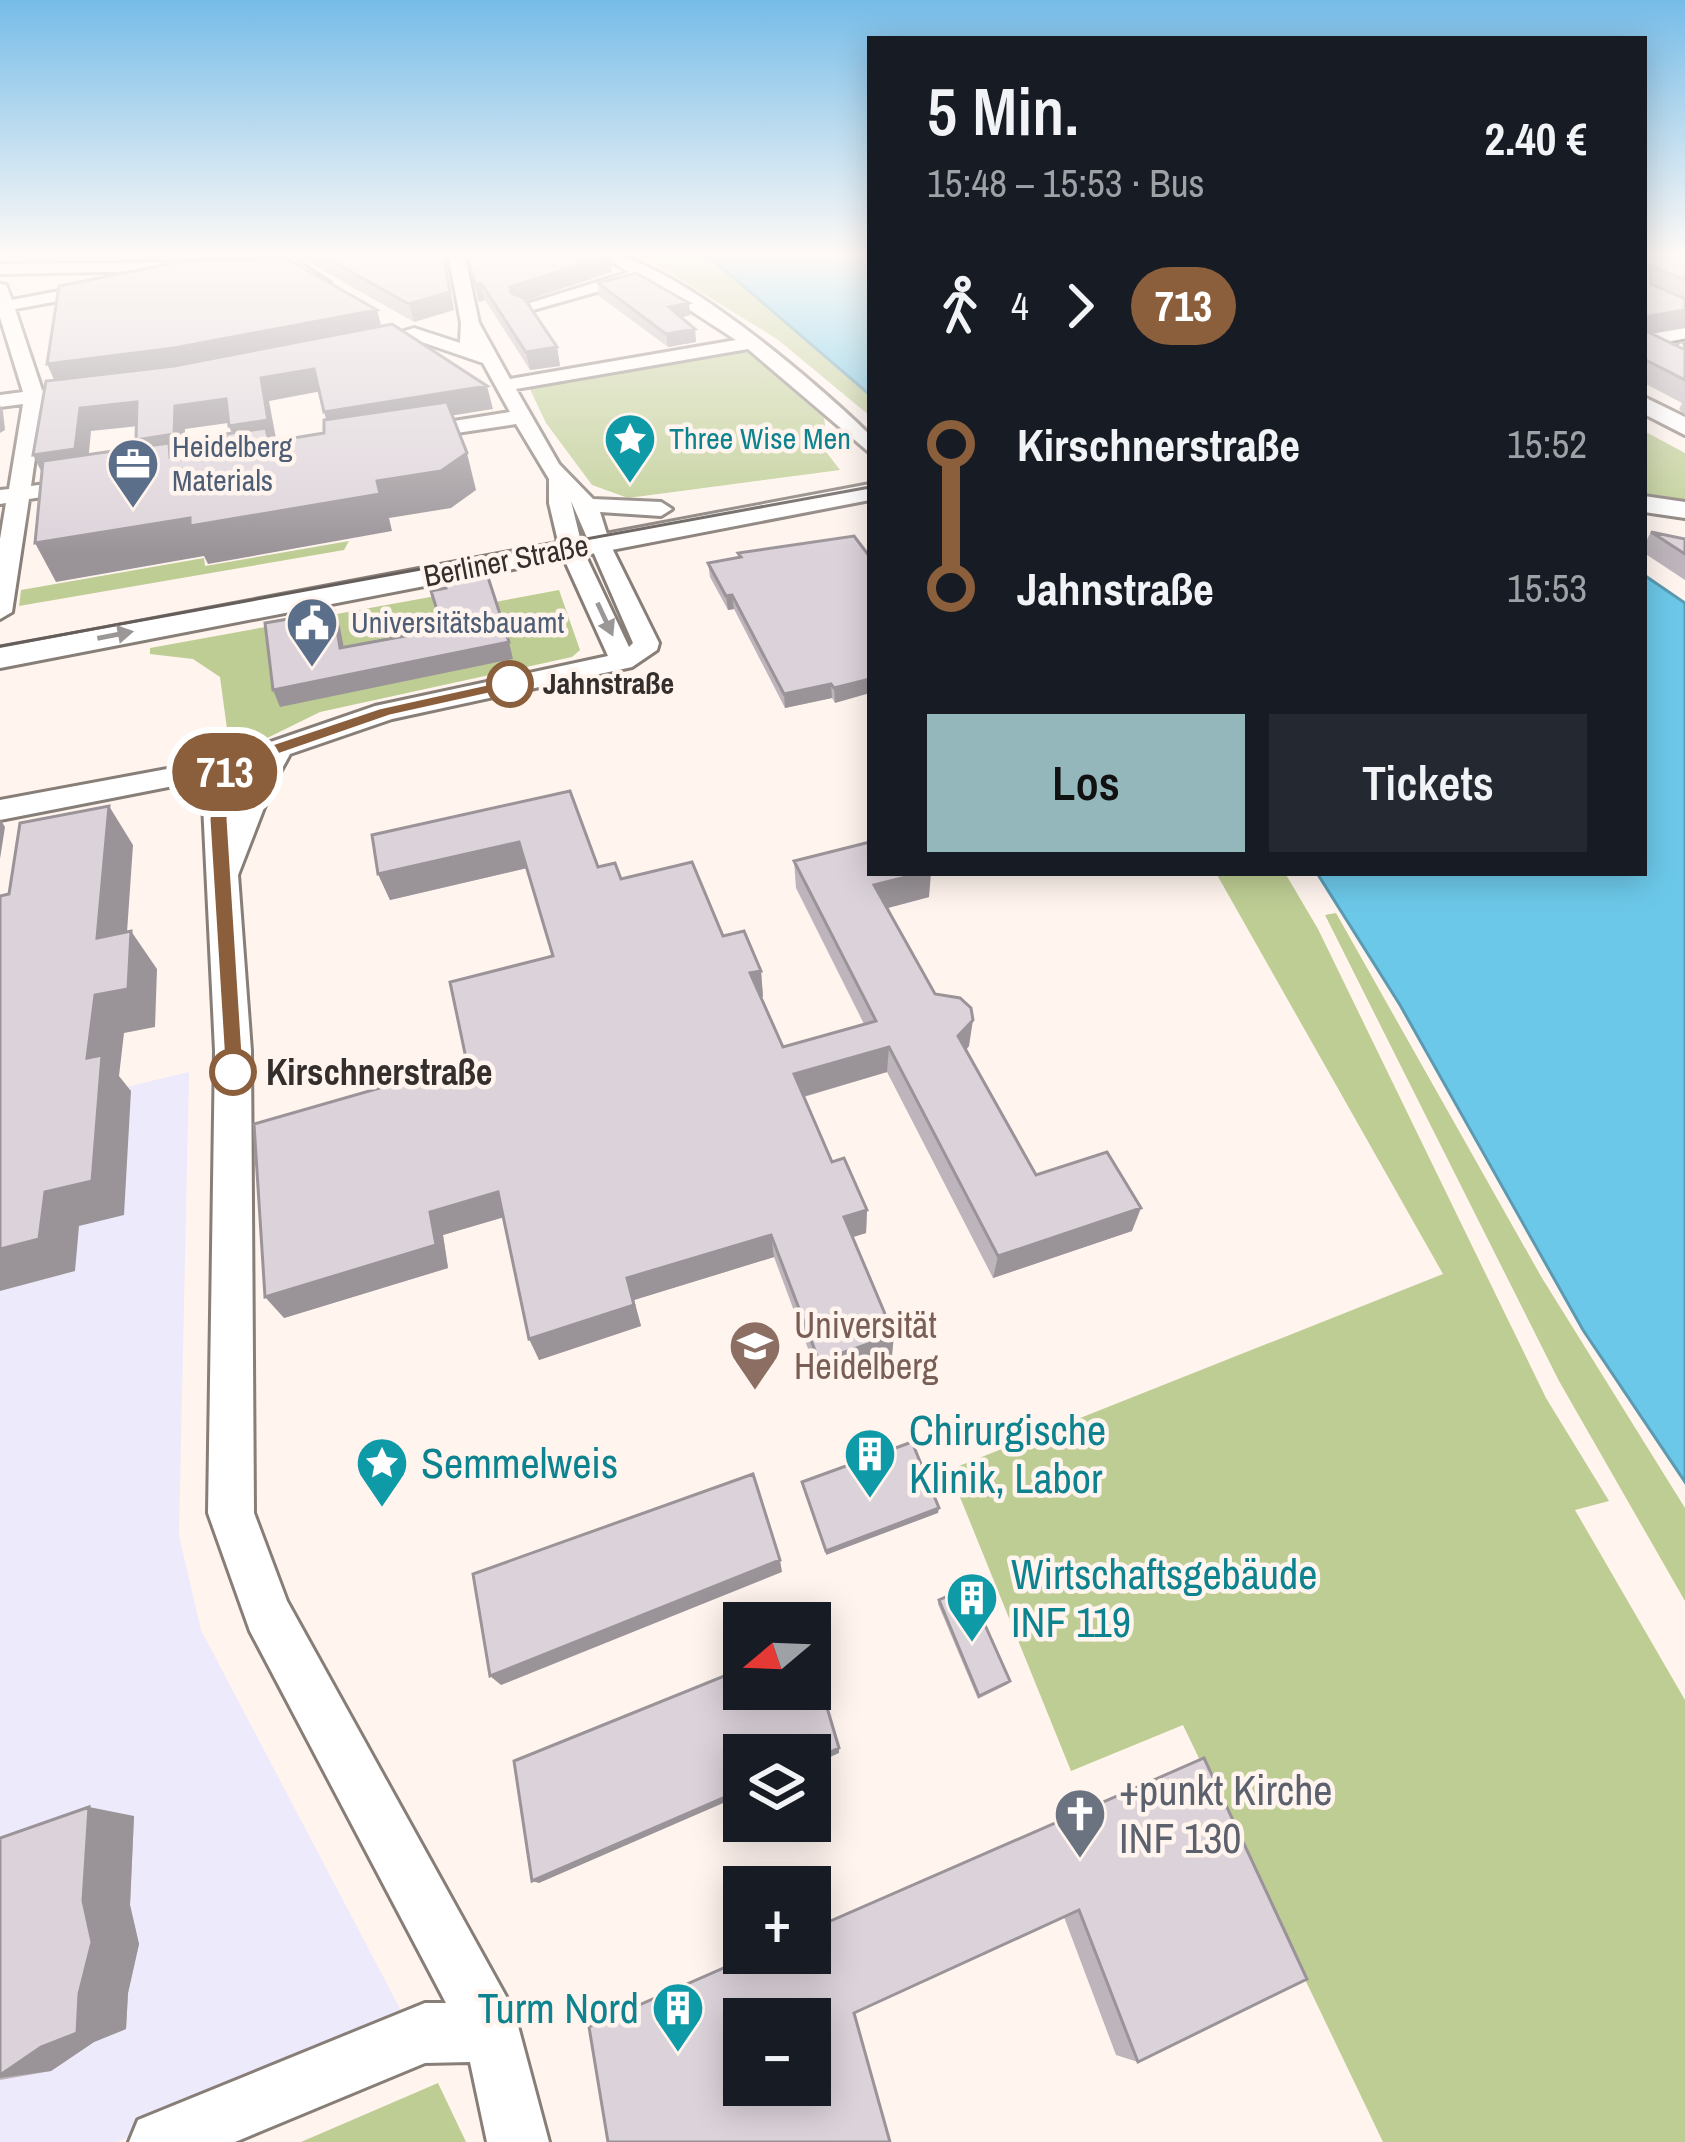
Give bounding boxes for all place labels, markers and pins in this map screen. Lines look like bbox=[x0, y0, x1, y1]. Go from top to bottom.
place icon: Three Wise Men bbox=[602, 411, 658, 485]
place label: Three Wise Men bbox=[669, 418, 851, 458]
place label: Heidelberg Materials bbox=[172, 426, 293, 500]
office icon: Heidelberg Materials bbox=[105, 436, 161, 510]
public building icon: Universitätsbauamt bbox=[284, 595, 340, 669]
place label: Universitätsbauamt bbox=[351, 602, 564, 642]
marker: Jahnstraße bbox=[488, 662, 532, 706]
place label: Jahnstraße bbox=[543, 663, 674, 703]
place label: Kirschnerstraße bbox=[266, 1048, 492, 1096]
marker: Kirschnerstraße bbox=[211, 1050, 255, 1094]
place label: Universität Heidelberg bbox=[794, 1301, 939, 1390]
school or university icon: Universität Heidelberg bbox=[727, 1318, 783, 1392]
place label: Chirurgische Klinik, Labor bbox=[909, 1402, 1106, 1506]
building icon: Chirurgische Klinik, Labor bbox=[842, 1426, 898, 1500]
place icon: Semmelweis bbox=[354, 1435, 410, 1509]
place label: Semmelweis bbox=[421, 1435, 618, 1491]
place label: Wirtschaftsgebäude INF 119 bbox=[1011, 1546, 1317, 1650]
building icon: Wirtschaftsgebäude INF 119 bbox=[944, 1570, 1000, 1644]
place label: +punkt Kirche INF 130 bbox=[1119, 1762, 1333, 1866]
church icon: +punkt Kirche INF 130 bbox=[1052, 1786, 1108, 1860]
place label: Turm Nord bbox=[477, 1980, 639, 2036]
building icon: Turm Nord bbox=[650, 1980, 706, 2054]

